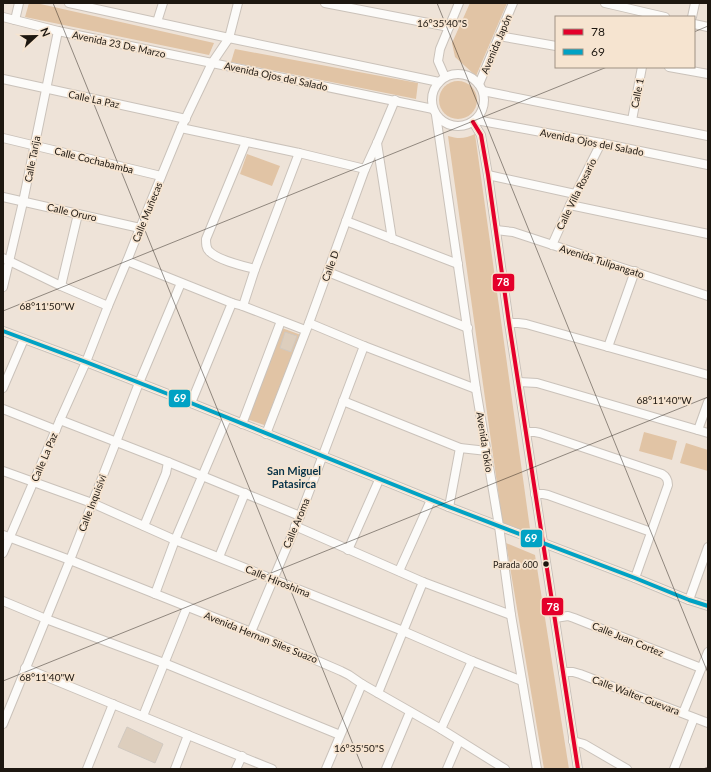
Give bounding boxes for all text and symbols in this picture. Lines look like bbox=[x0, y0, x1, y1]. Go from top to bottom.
street label: Avenida Japón bbox=[478, 13, 514, 75]
north arrow bbox=[16, 16, 56, 56]
legend bbox=[555, 16, 695, 68]
text: 16°35'40"S bbox=[417, 17, 467, 29]
text: 78 bbox=[591, 24, 605, 39]
text: N bbox=[38, 26, 53, 38]
street label: Avenida 23 De Marzo bbox=[71, 28, 167, 60]
text: 69 bbox=[591, 44, 605, 59]
street label: Avenida Ojos del Salado bbox=[223, 59, 329, 93]
street label: Calle 1 bbox=[628, 77, 646, 109]
street label: Calle La Paz bbox=[67, 88, 121, 110]
street label: Avenida Ojos del Salado bbox=[539, 126, 645, 158]
street label: Calle Tarija bbox=[22, 135, 42, 183]
street label: Calle Cochabamba bbox=[53, 144, 135, 176]
street label: Calle Villa Rosario bbox=[554, 156, 599, 232]
street label: Calle Muñecas bbox=[129, 180, 165, 244]
street label: Calle Oruro bbox=[46, 200, 98, 224]
street label: Avenida Tulipangato bbox=[558, 242, 646, 280]
street label: Calle D bbox=[319, 249, 341, 283]
line badge: 78 bbox=[492, 273, 515, 292]
text: 78 bbox=[497, 275, 509, 288]
text: 68°11'50"W bbox=[19, 300, 75, 312]
line badge: 69 bbox=[168, 389, 191, 408]
text: 69 bbox=[174, 391, 186, 404]
text: 68°11'40"W bbox=[636, 394, 692, 406]
street label: Avenida Tokio bbox=[474, 411, 496, 473]
street label: Calle La Paz bbox=[28, 430, 60, 483]
district label: San Miguel Patasirca bbox=[267, 464, 321, 490]
street label: Calle Inquisivi bbox=[76, 473, 108, 533]
street label: Calle Aroma bbox=[280, 496, 312, 550]
line badge: 69 bbox=[520, 529, 543, 548]
text: 69 bbox=[525, 531, 537, 544]
place label: Parada 600 bbox=[493, 559, 538, 570]
marker: Parada 600 bbox=[541, 559, 551, 569]
street label: Calle Hiroshima bbox=[244, 563, 312, 599]
line badge: 78 bbox=[541, 597, 564, 616]
text: 78 bbox=[547, 600, 559, 613]
street label: Avenida Hernan Siles Suazo bbox=[203, 609, 320, 665]
street label: Calle Juan Cortez bbox=[591, 619, 666, 659]
text: 68°11'40"W bbox=[19, 671, 75, 683]
street label: Calle Walter Guevara bbox=[591, 673, 681, 717]
text: 16°35'50"S bbox=[334, 742, 384, 754]

